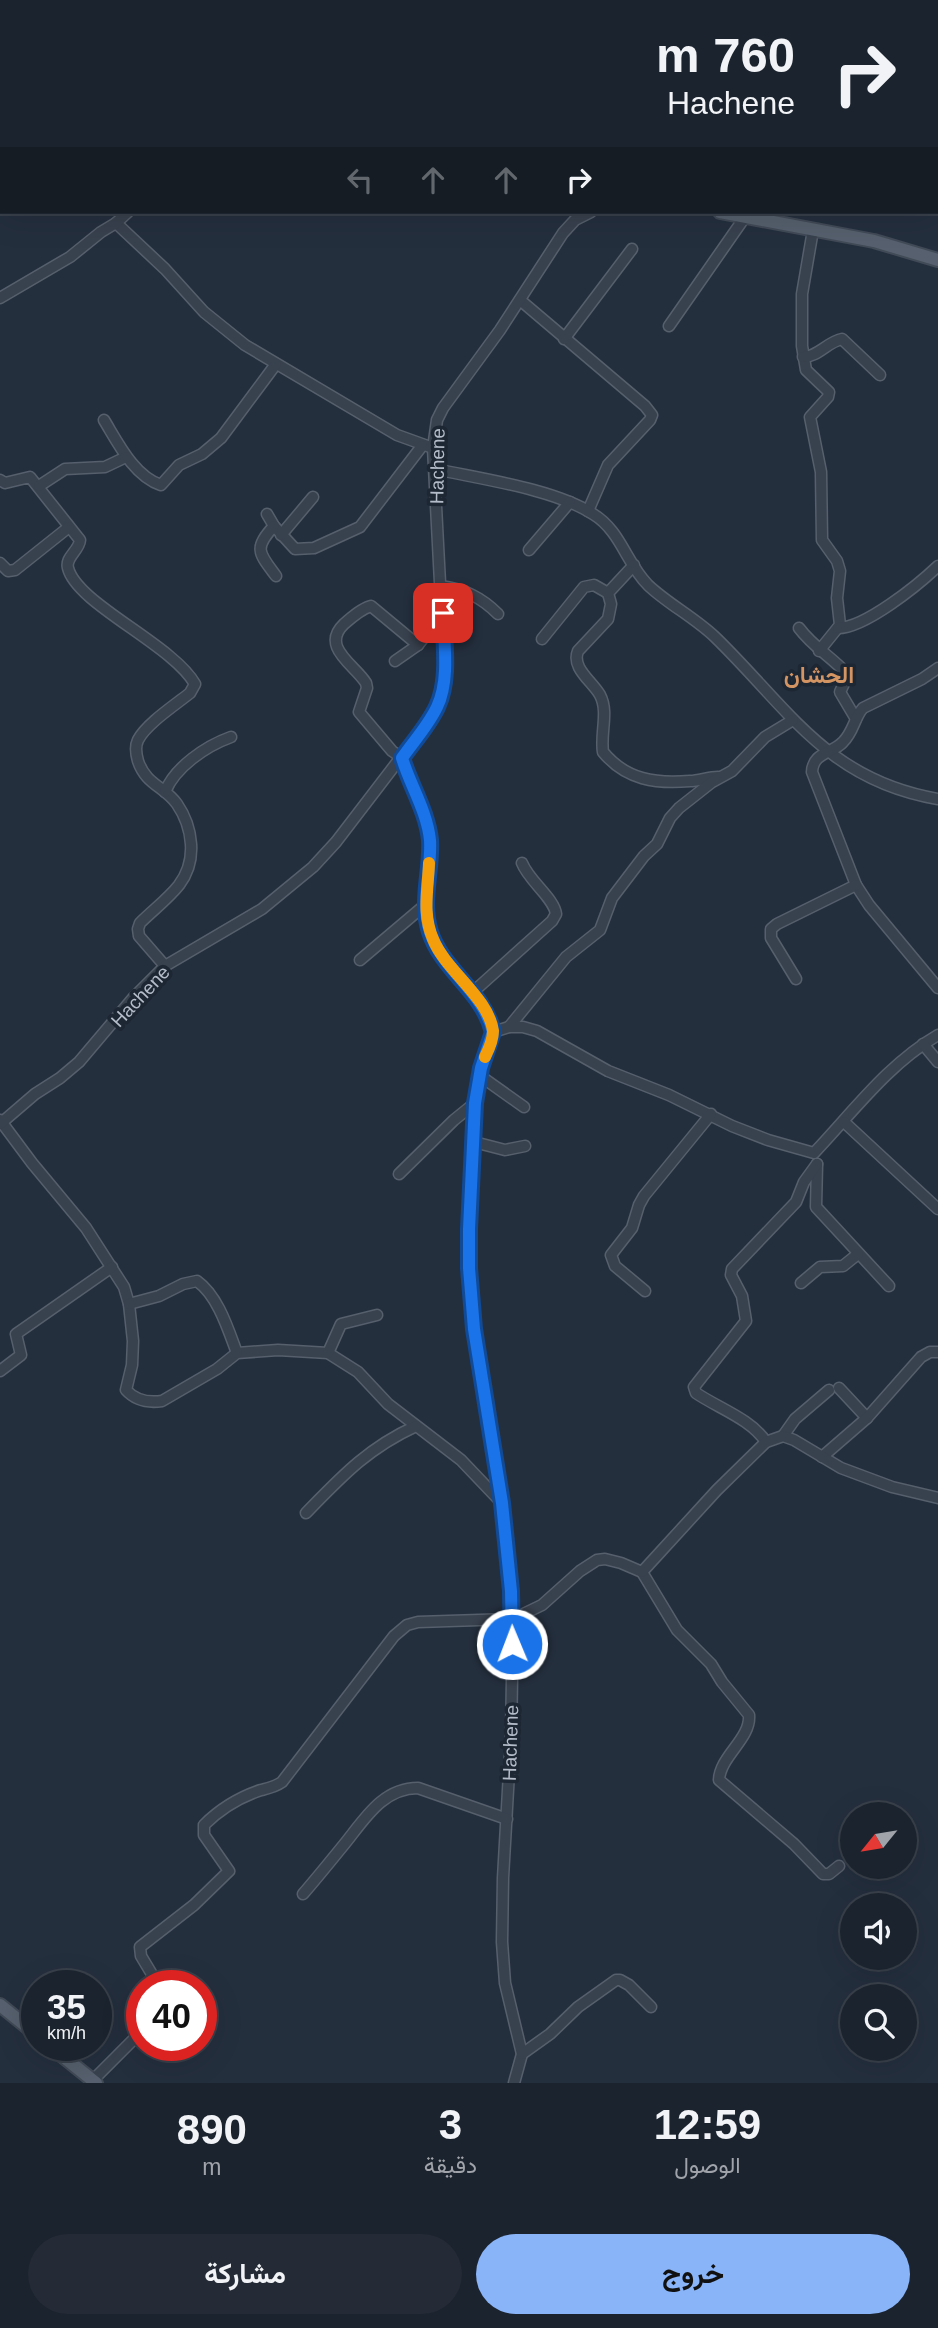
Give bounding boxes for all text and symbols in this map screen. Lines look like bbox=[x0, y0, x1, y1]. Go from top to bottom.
text: 760 m bbox=[656, 28, 795, 82]
icon: right bbox=[819, 28, 910, 119]
text: Hachene bbox=[667, 85, 795, 121]
icon: left bbox=[341, 161, 379, 199]
icon: ahead bbox=[414, 161, 452, 199]
icon: ahead bbox=[487, 161, 525, 199]
icon: right bbox=[560, 161, 598, 199]
street label: Hachene bbox=[426, 428, 449, 504]
pin bbox=[413, 583, 473, 643]
icon: arrive bbox=[424, 594, 462, 632]
district label: الحشان bbox=[784, 662, 854, 688]
street label: Hachene bbox=[107, 961, 174, 1031]
position arrow bbox=[475, 1607, 549, 1681]
street label: Hachene bbox=[499, 1705, 522, 1781]
north arrow bbox=[840, 1802, 917, 1880]
map controls bbox=[840, 1802, 917, 2061]
button: sound bbox=[840, 1893, 917, 1970]
speed limit sign: 40 bbox=[126, 1970, 217, 2061]
button: search bbox=[840, 1984, 917, 2061]
text: 35 bbox=[47, 1987, 86, 2026]
text: km/h bbox=[47, 2023, 86, 2043]
text: 3 bbox=[439, 2101, 462, 2148]
text: 12:59 bbox=[654, 2101, 761, 2148]
text: 890 bbox=[177, 2106, 247, 2153]
text: دقيقة bbox=[424, 2152, 477, 2178]
text: الوصول bbox=[674, 2152, 741, 2178]
text: m bbox=[202, 2154, 221, 2180]
button: مشاركة bbox=[28, 2234, 462, 2314]
button: خروج bbox=[476, 2234, 910, 2314]

